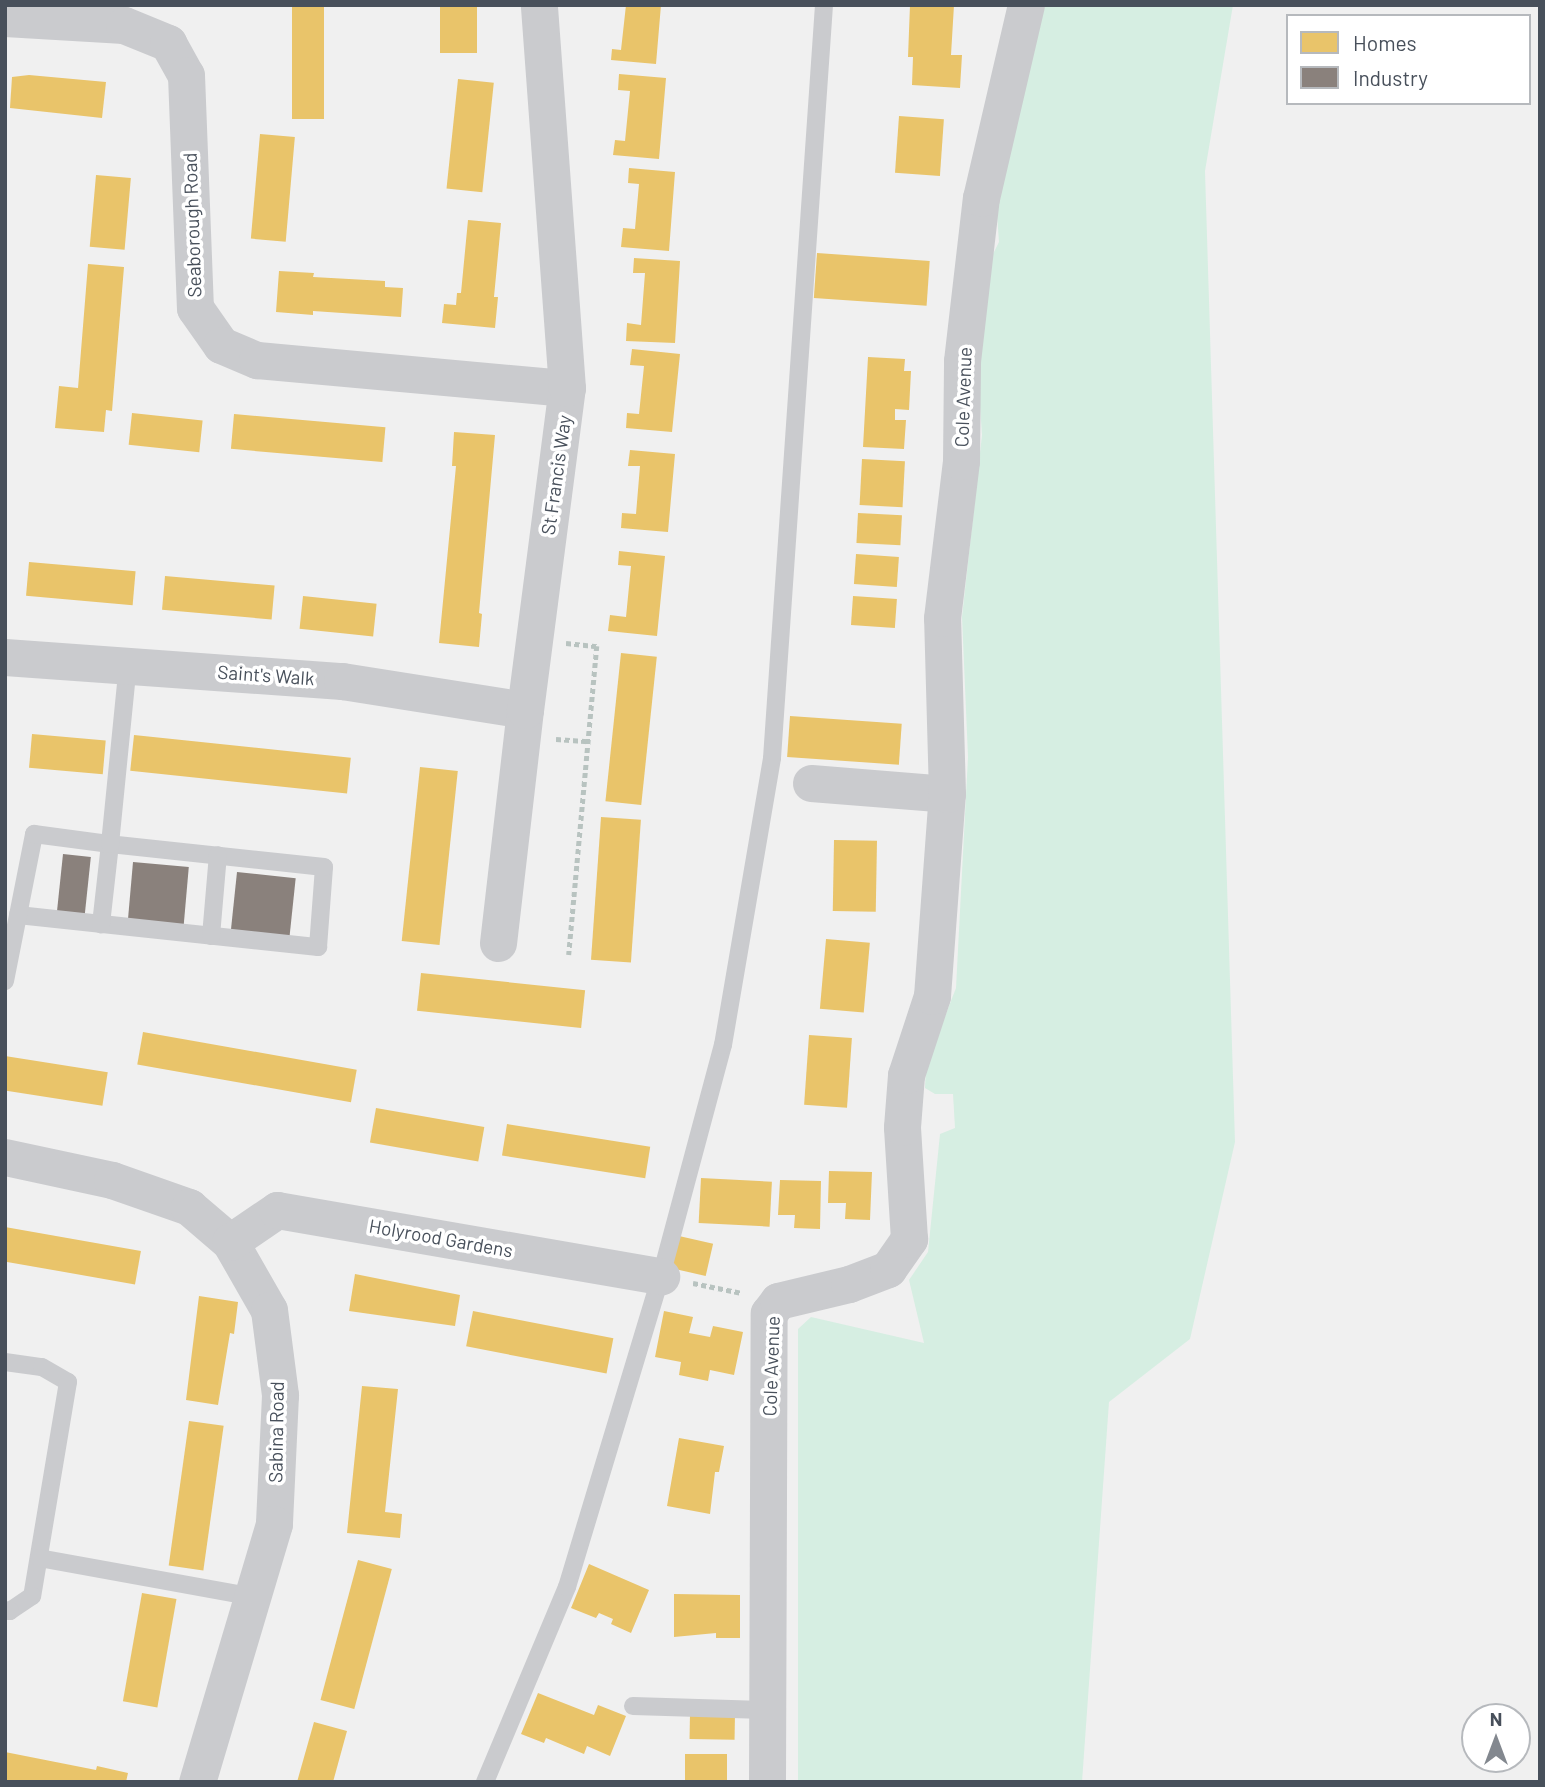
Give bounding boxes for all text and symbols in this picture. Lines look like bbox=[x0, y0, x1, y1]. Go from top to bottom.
legend bbox=[1286, 14, 1531, 105]
text: Homes bbox=[1353, 30, 1417, 55]
text: Industry bbox=[1353, 65, 1428, 90]
street label: Seaborough Road bbox=[178, 152, 206, 298]
street label: Cole Avenue bbox=[950, 346, 976, 448]
street label: St Francis Way bbox=[536, 414, 576, 536]
street label: Saint's Walk bbox=[217, 660, 315, 690]
street label: Holyrood Gardens bbox=[367, 1214, 515, 1262]
street label: Cole Avenue bbox=[758, 1315, 784, 1417]
street label: Sabina Road bbox=[264, 1381, 288, 1483]
north arrow bbox=[1461, 1703, 1531, 1773]
text: N bbox=[1490, 1707, 1502, 1730]

